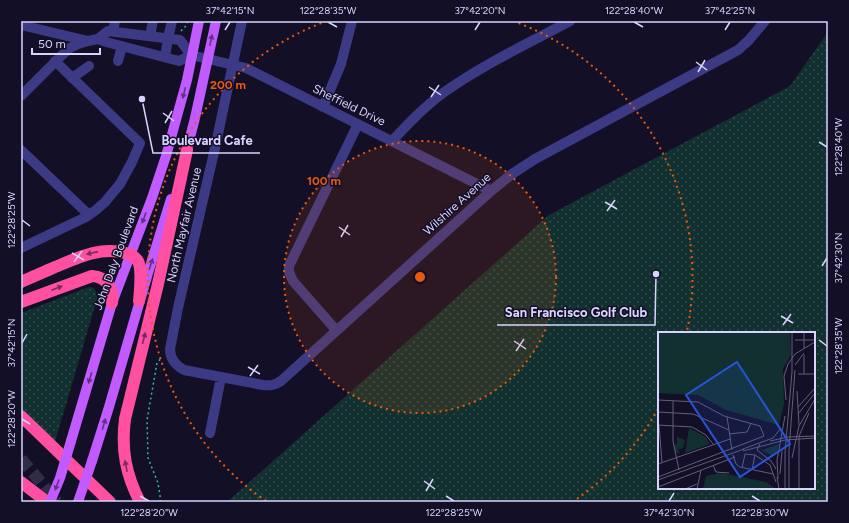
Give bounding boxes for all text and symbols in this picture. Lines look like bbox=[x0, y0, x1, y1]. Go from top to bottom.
text: 37°42'15"N bbox=[205, 4, 255, 17]
text: 122°28'35"W bbox=[300, 4, 357, 17]
text: 37°42'20"N bbox=[454, 4, 506, 17]
text: 122°28'40"W bbox=[605, 4, 663, 17]
text: 37°42'25"N bbox=[705, 4, 755, 17]
scale bar bbox=[32, 30, 100, 56]
one-way arrow bbox=[209, 34, 215, 46]
text: 50 m bbox=[38, 37, 66, 51]
text: 200 m bbox=[210, 78, 246, 92]
street label: Sheffield Drive bbox=[310, 81, 388, 129]
one-way arrow bbox=[180, 87, 186, 99]
text: 122°28'40"W bbox=[832, 118, 845, 176]
callout: Boulevard Cafe bbox=[153, 128, 260, 153]
text: Boulevard Cafe bbox=[161, 133, 253, 148]
street label: North Mayfair Avenue bbox=[164, 166, 204, 284]
street label: Wilshire Avenue bbox=[420, 170, 494, 238]
text: 100 m bbox=[307, 174, 341, 188]
text: 122°28'25"W bbox=[5, 191, 18, 248]
street label: John Daly Boulevard bbox=[91, 204, 141, 312]
one-way arrow bbox=[141, 213, 147, 225]
text: 37°42'30"N bbox=[832, 232, 845, 284]
one-way arrow bbox=[86, 251, 98, 257]
one-way arrow bbox=[148, 257, 154, 269]
centre of rings bbox=[413, 270, 427, 284]
one-way arrow bbox=[52, 285, 64, 291]
callout: San Francisco Golf Club bbox=[497, 300, 655, 325]
text: San Francisco Golf Club bbox=[505, 305, 647, 320]
text: 122°28'35"W bbox=[832, 317, 845, 374]
text: 37°42'15"N bbox=[5, 318, 18, 368]
one-way arrow bbox=[141, 332, 147, 344]
inset map bbox=[658, 332, 815, 489]
one-way arrow bbox=[87, 373, 93, 385]
text: 122°28'20"W bbox=[5, 390, 18, 448]
one-way arrow bbox=[101, 418, 107, 430]
one-way arrow bbox=[123, 460, 129, 472]
one-way arrow bbox=[53, 480, 59, 492]
text: 122°28'20"W bbox=[120, 506, 178, 519]
text: 122°28'25"W bbox=[426, 506, 483, 519]
text: 37°42'30"N bbox=[643, 506, 695, 519]
text: 122°28'30"W bbox=[731, 506, 789, 519]

